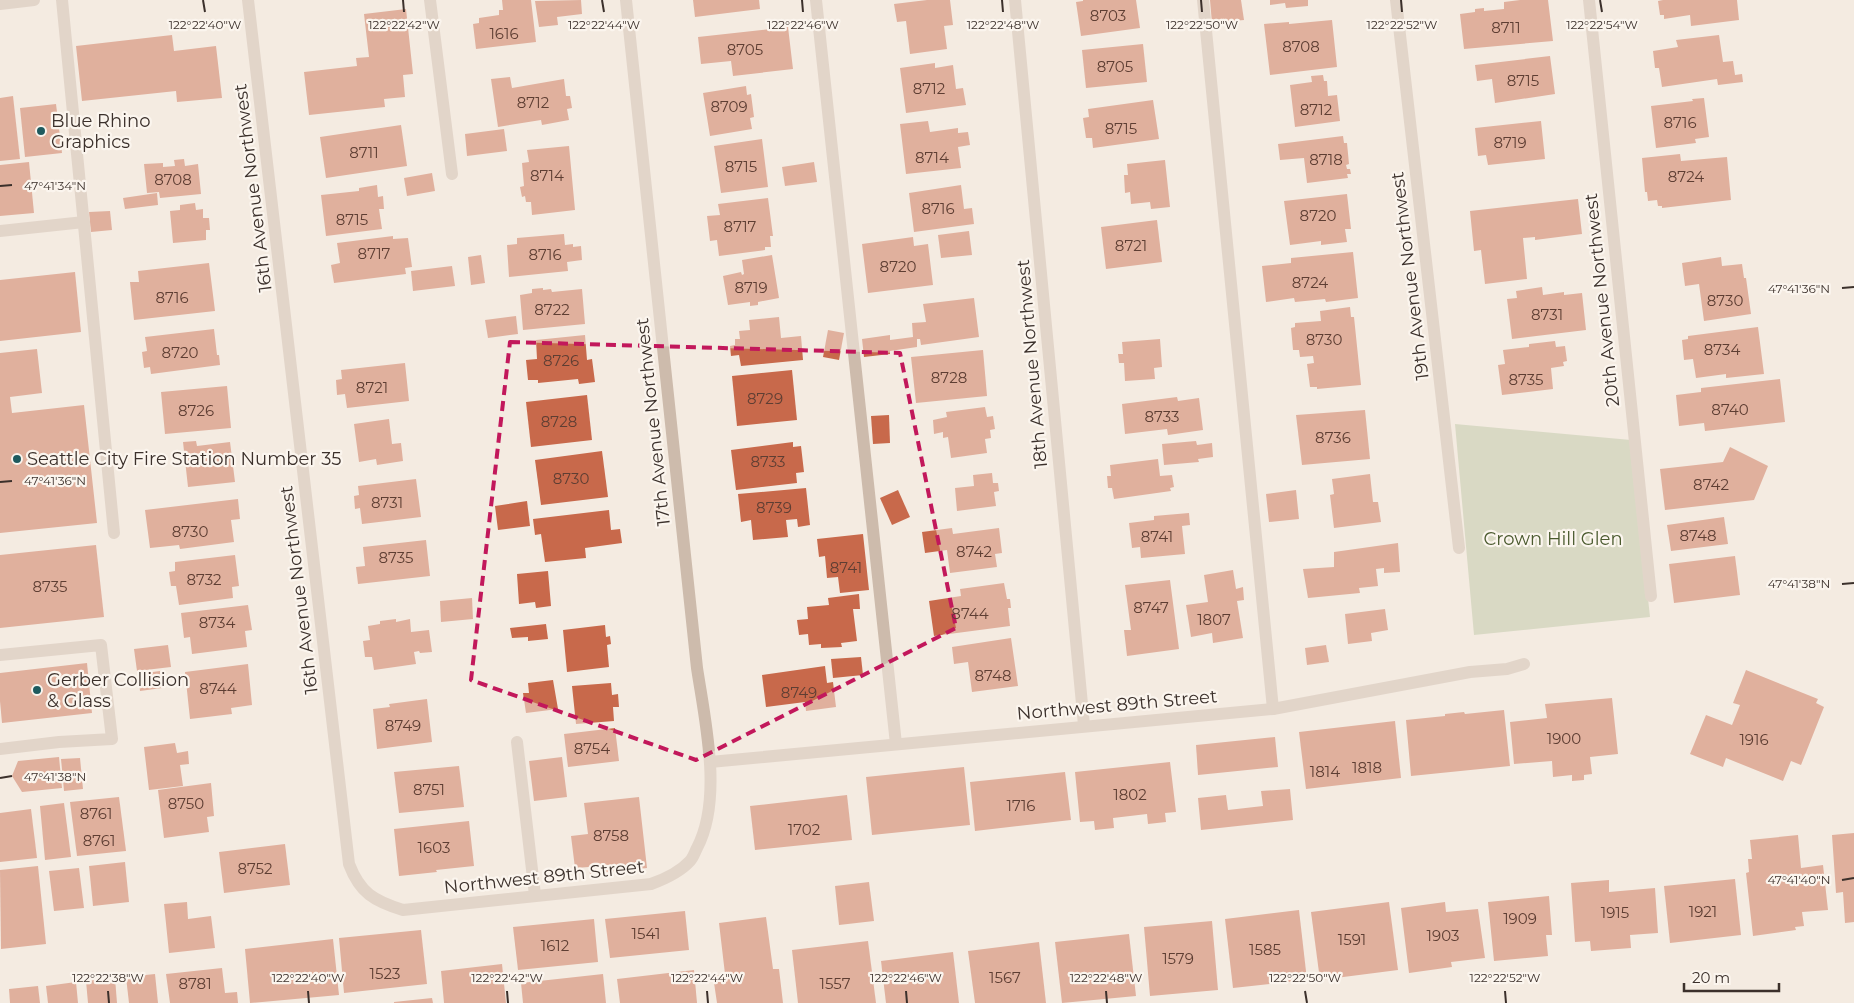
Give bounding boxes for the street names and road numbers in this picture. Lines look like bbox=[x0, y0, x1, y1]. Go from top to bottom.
street label: 16th Avenue Northwest bbox=[229, 83, 277, 293]
street label: 19th Avenue Northwest bbox=[1386, 171, 1434, 381]
street label: 20th Avenue Northwest bbox=[1580, 192, 1624, 408]
street label: 18th Avenue Northwest bbox=[1012, 258, 1052, 470]
street label: 17th Avenue Northwest bbox=[631, 317, 675, 527]
street label: 16th Avenue Northwest bbox=[275, 485, 323, 695]
street label: Northwest 89th Street bbox=[1016, 685, 1218, 725]
street label: Northwest 89th Street bbox=[443, 856, 645, 898]

